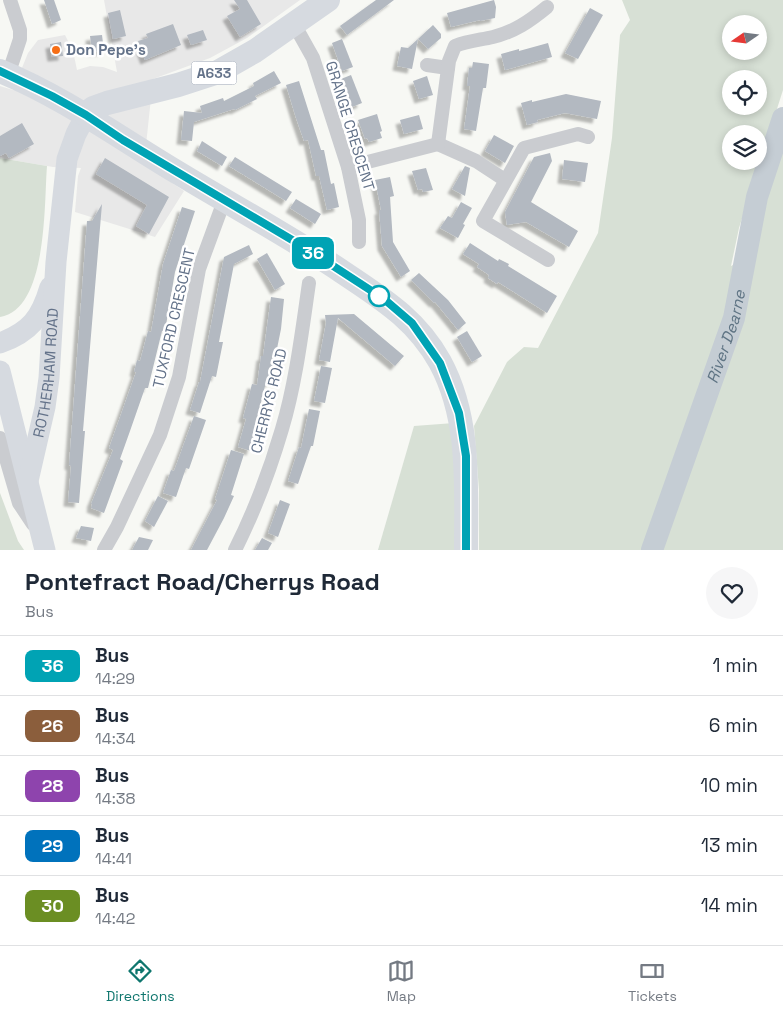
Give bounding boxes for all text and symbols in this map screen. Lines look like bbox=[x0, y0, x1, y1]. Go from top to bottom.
north arrow bbox=[722, 15, 768, 60]
map controls bbox=[722, 15, 767, 170]
place label: Don Pepe's bbox=[66, 40, 146, 59]
marker: Don Pepe's bbox=[50, 44, 62, 56]
street label: GRANGE CRESCENT bbox=[322, 59, 379, 193]
road number: A633 bbox=[192, 62, 236, 84]
button: locate bbox=[722, 70, 767, 115]
button: layers bbox=[722, 125, 767, 170]
line badge: 36 bbox=[290, 237, 336, 269]
text: 36 bbox=[302, 241, 324, 264]
street label: TUXFORD CRESCENT bbox=[148, 246, 199, 390]
unlabelled marker bbox=[368, 285, 390, 307]
water label: River Dearne bbox=[702, 288, 750, 386]
street label: ROTHERHAM ROAD bbox=[28, 307, 62, 439]
street label: CHERRYS ROAD bbox=[246, 346, 291, 455]
text: Pontefract Road/Cherrys Road bbox=[25, 566, 380, 597]
button: heart bbox=[706, 567, 758, 619]
text: Bus bbox=[25, 601, 54, 622]
text: Bus bbox=[95, 643, 129, 668]
text: 1 min bbox=[713, 653, 758, 678]
text: 36 bbox=[41, 654, 64, 677]
text: 14:29 bbox=[95, 668, 135, 689]
text: Bus bbox=[95, 703, 129, 728]
text: 6 min bbox=[709, 713, 758, 738]
text: 26 bbox=[42, 714, 63, 737]
text: 14:34 bbox=[95, 728, 135, 749]
text: Bus bbox=[95, 763, 129, 788]
text: 10 min bbox=[700, 773, 758, 798]
text: 28 bbox=[42, 774, 63, 797]
text: 14:38 bbox=[95, 788, 135, 809]
text: Bus bbox=[95, 823, 129, 848]
text: 13 min bbox=[701, 833, 758, 858]
text: 29 bbox=[42, 834, 63, 857]
text: 14:41 bbox=[95, 848, 132, 869]
text: Bus bbox=[95, 883, 129, 908]
text: 14 min bbox=[701, 893, 758, 918]
text: 30 bbox=[41, 894, 64, 917]
text: 14:42 bbox=[95, 908, 135, 929]
tab: Directions bbox=[106, 957, 175, 1005]
tab: Map bbox=[387, 957, 416, 1005]
tab: Tickets bbox=[628, 957, 677, 1005]

